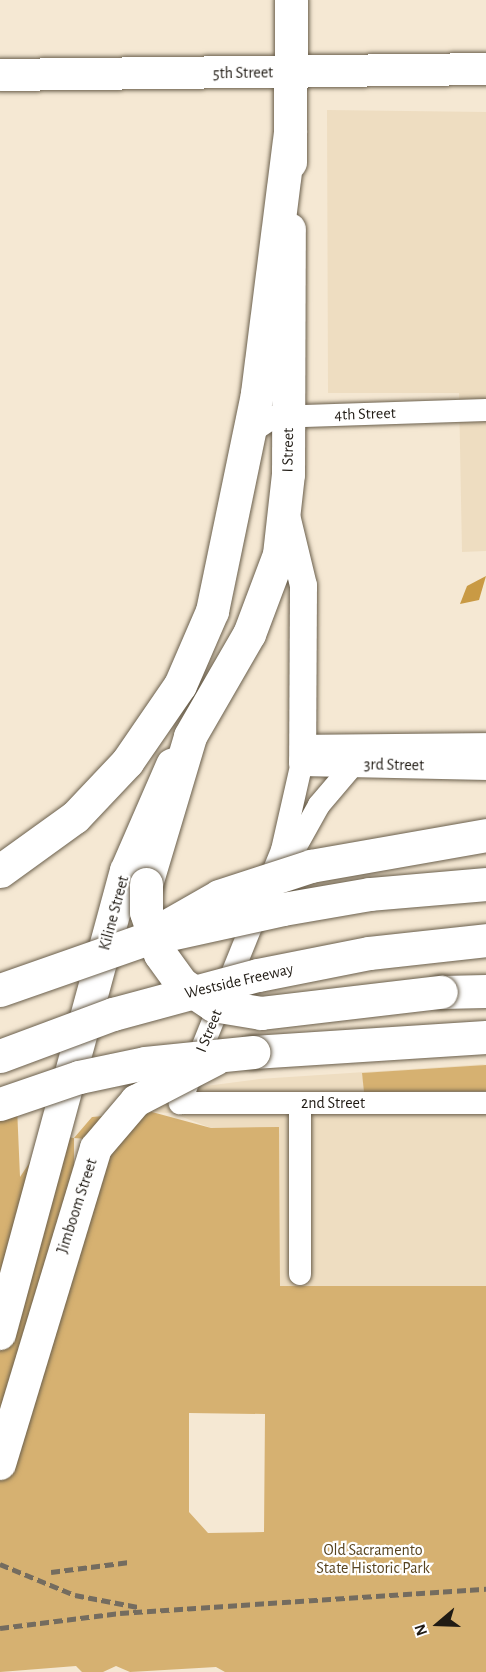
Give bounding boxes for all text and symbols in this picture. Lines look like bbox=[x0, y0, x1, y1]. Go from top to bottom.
street label: 5th Street bbox=[213, 63, 273, 83]
street label: 4th Street bbox=[334, 403, 396, 425]
street label: I Street bbox=[278, 428, 298, 472]
street label: 3rd Street bbox=[364, 755, 424, 775]
street label: Kiline Street bbox=[95, 874, 133, 952]
street label: Westside Freeway bbox=[183, 959, 295, 1003]
street label: I Street bbox=[192, 1007, 226, 1055]
street label: 2nd Street bbox=[301, 1093, 365, 1113]
street label: Jimboom Street bbox=[53, 1156, 101, 1256]
park label: Old Sacramento State Historic Park bbox=[316, 1540, 430, 1578]
north arrow bbox=[408, 1594, 468, 1654]
text: N bbox=[412, 1622, 430, 1638]

